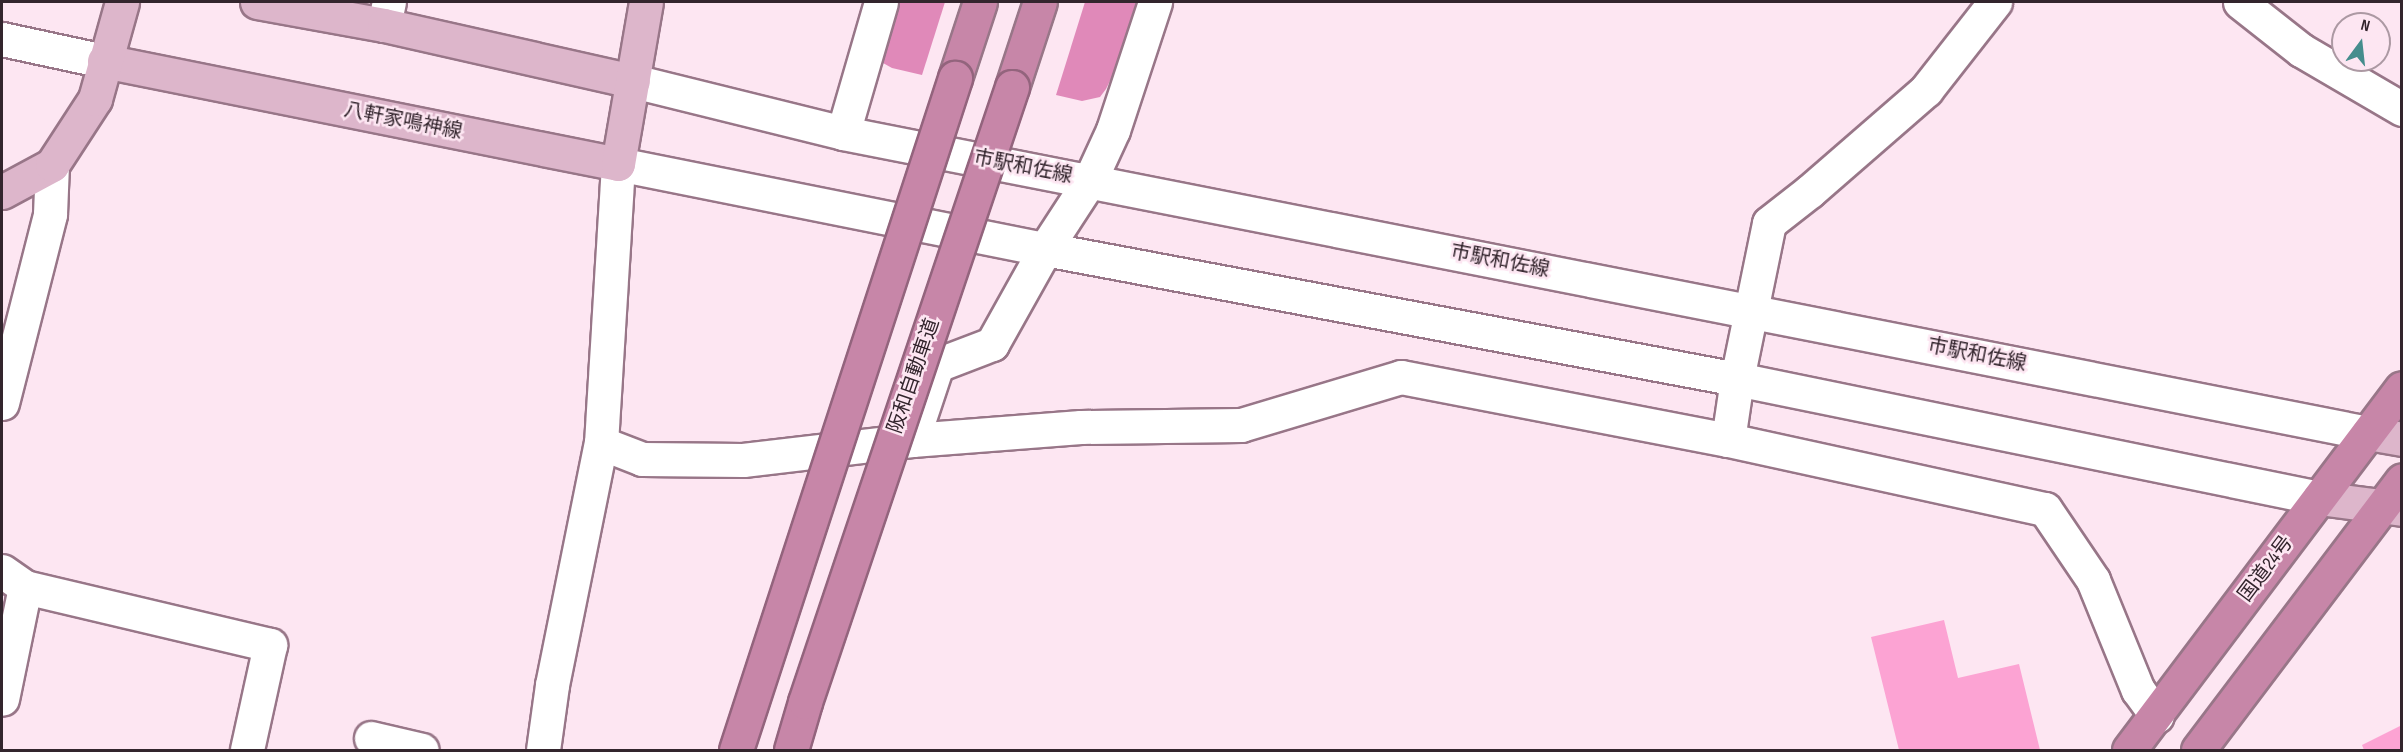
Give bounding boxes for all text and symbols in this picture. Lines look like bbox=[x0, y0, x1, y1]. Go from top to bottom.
north arrow bbox=[2331, 12, 2391, 72]
text: N bbox=[2359, 16, 2372, 36]
street label: 八軒家鳴神線 bbox=[342, 98, 464, 144]
street label: 市駅和佐線 bbox=[972, 146, 1074, 188]
street label: 市駅和佐線 bbox=[1449, 240, 1551, 282]
street label: 阪和自動車道 bbox=[883, 315, 945, 437]
street label: 市駅和佐線 bbox=[1926, 334, 2028, 376]
street label: 国道24号 bbox=[2233, 531, 2299, 607]

